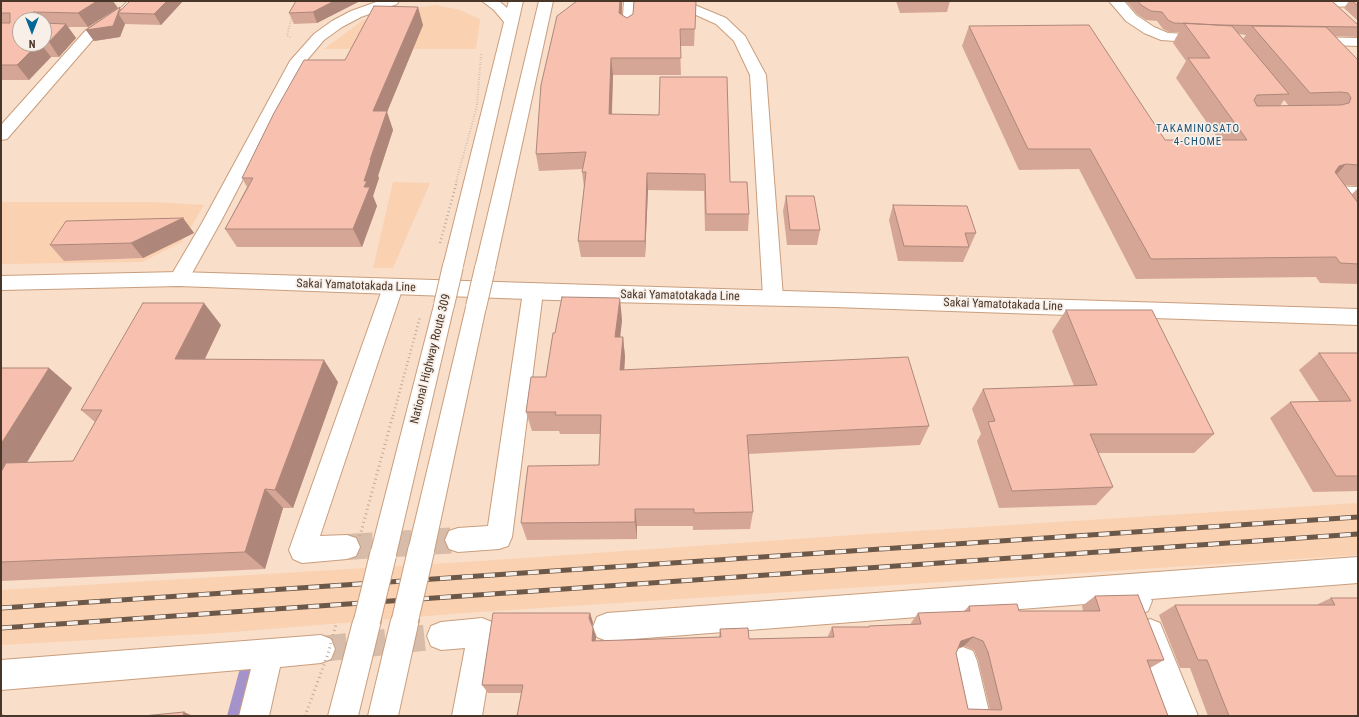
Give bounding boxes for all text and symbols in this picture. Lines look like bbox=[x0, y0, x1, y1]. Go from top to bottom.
north arrow bbox=[12, 12, 52, 52]
text: N bbox=[29, 37, 35, 50]
district label: TAKAMINOSATO 4-CHOME bbox=[1156, 122, 1240, 148]
street label: Sakai Yamatotakada Line bbox=[296, 277, 416, 295]
street label: Sakai Yamatotakada Line bbox=[620, 288, 740, 304]
street label: National Highway Route 309 bbox=[408, 292, 454, 426]
street label: Sakai Yamatotakada Line bbox=[943, 296, 1063, 314]

